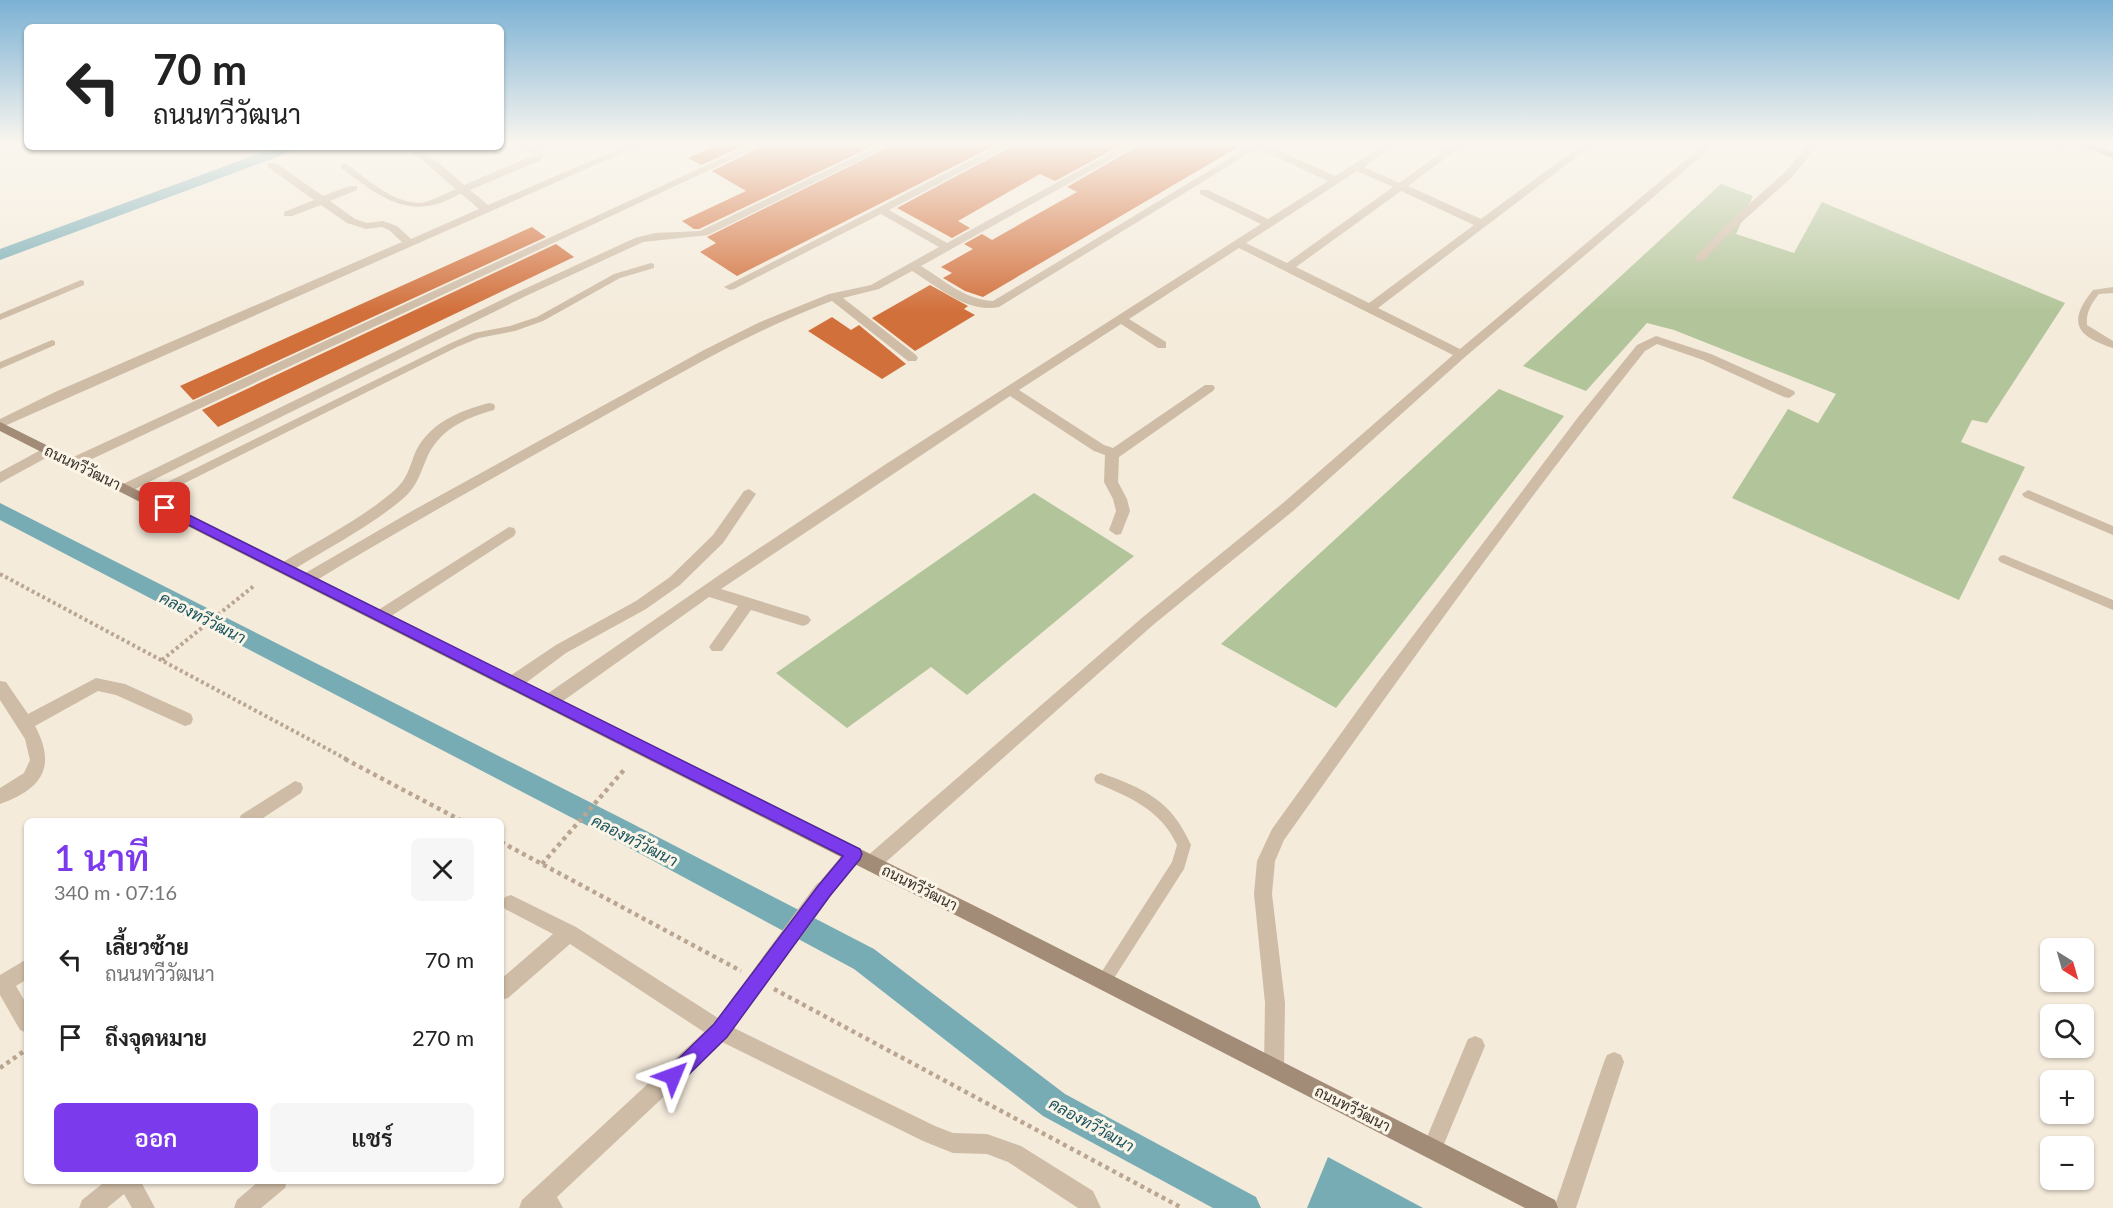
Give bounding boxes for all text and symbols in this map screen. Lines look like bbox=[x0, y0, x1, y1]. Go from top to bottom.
text: 70 m bbox=[153, 44, 247, 94]
icon: left bbox=[54, 48, 132, 126]
text: ถนนทวีวัฒนา bbox=[153, 97, 301, 130]
street label: ถนนทวีวัฒนา bbox=[42, 441, 124, 493]
pin bbox=[139, 482, 190, 533]
icon: arrive bbox=[148, 491, 181, 524]
water label: คลองทวีวัฒนา bbox=[157, 586, 250, 647]
water label: คลองทวีวัฒนา bbox=[589, 809, 682, 870]
text: 1 นาที bbox=[54, 835, 149, 879]
button: close bbox=[411, 838, 474, 901]
street label: ถนนทวีวัฒนา bbox=[879, 860, 961, 914]
text: 340 m · 07:16 bbox=[54, 880, 177, 904]
text: เลี้ยวซ้าย bbox=[105, 933, 189, 960]
north arrow bbox=[2040, 938, 2094, 992]
map controls bbox=[2040, 938, 2094, 1190]
icon: left bbox=[54, 943, 87, 976]
text: 70 m bbox=[425, 946, 474, 973]
text: ถนนทวีวัฒนา bbox=[105, 961, 215, 985]
button: search bbox=[2040, 1004, 2094, 1058]
icon: arrive bbox=[54, 1021, 87, 1054]
text: ถึงจุดหมาย bbox=[105, 1024, 207, 1051]
text: 270 m bbox=[412, 1024, 474, 1051]
position arrow bbox=[641, 1044, 705, 1108]
button: + bbox=[2040, 1070, 2094, 1124]
street label: ถนนทวีวัฒนา bbox=[1312, 1081, 1394, 1135]
water label: คลองทวีวัฒนา bbox=[1046, 1092, 1138, 1155]
button: ออก bbox=[54, 1103, 258, 1172]
button: แชร์ bbox=[270, 1103, 474, 1172]
button: − bbox=[2040, 1136, 2094, 1190]

